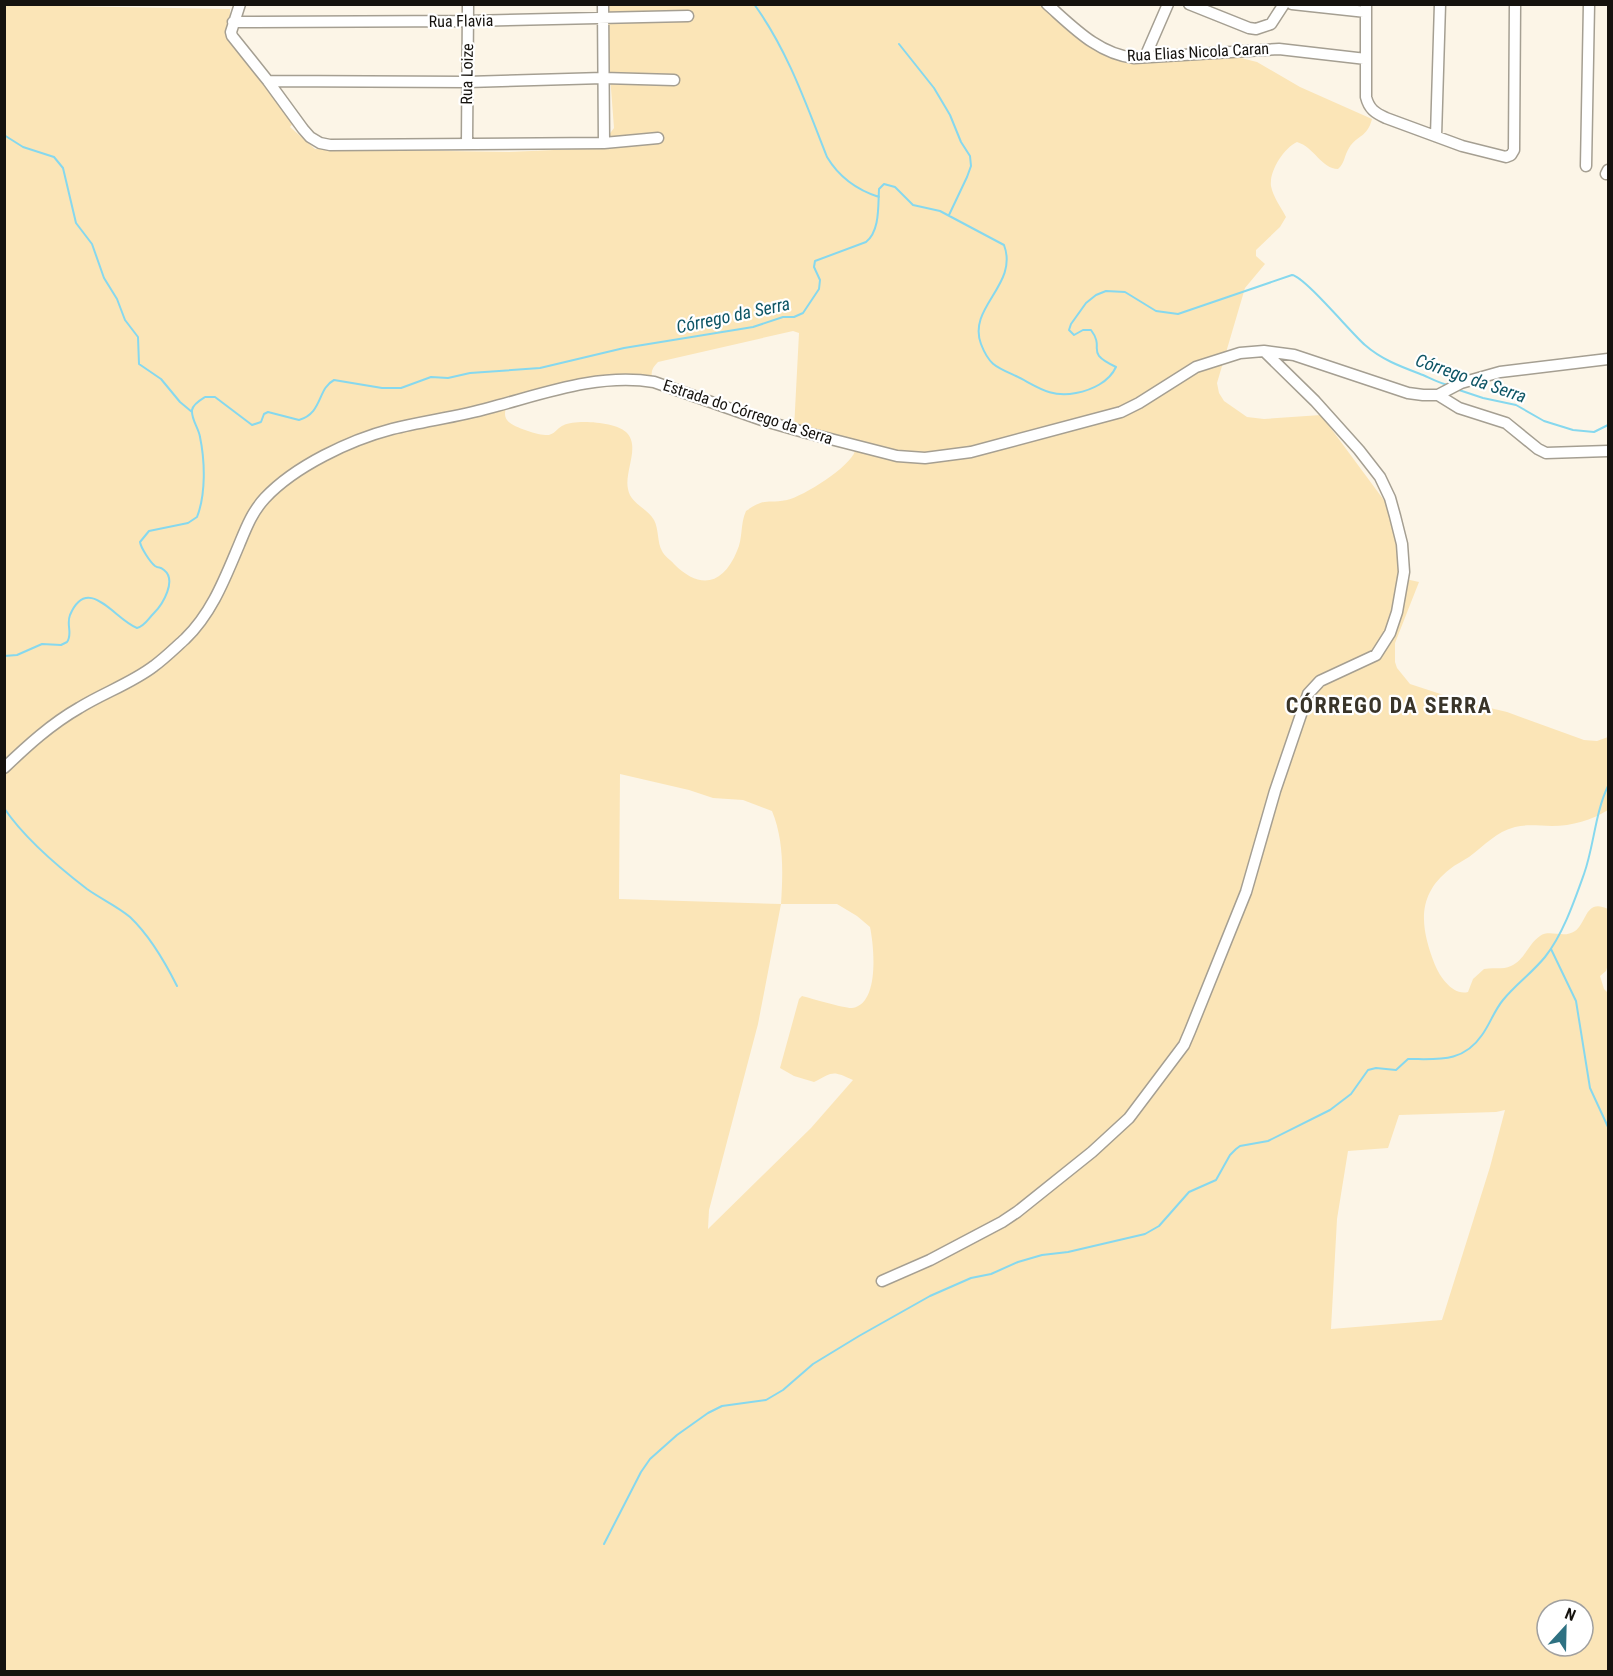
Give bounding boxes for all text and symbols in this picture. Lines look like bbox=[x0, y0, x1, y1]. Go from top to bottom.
street label: Rua Flavia bbox=[429, 11, 493, 31]
street label: Rua Elias Nicola Caran bbox=[1126, 39, 1270, 65]
street label: Rua Loize bbox=[457, 43, 477, 105]
water label: Córrego da Serra bbox=[674, 293, 792, 337]
water label: Córrego da Serra bbox=[1413, 349, 1529, 407]
street label: Estrada do Córrego da Serra bbox=[661, 376, 835, 448]
district label: CÓRREGO DA SERRA bbox=[1286, 692, 1492, 718]
north arrow bbox=[1535, 1598, 1595, 1658]
text: N bbox=[1562, 1604, 1579, 1625]

